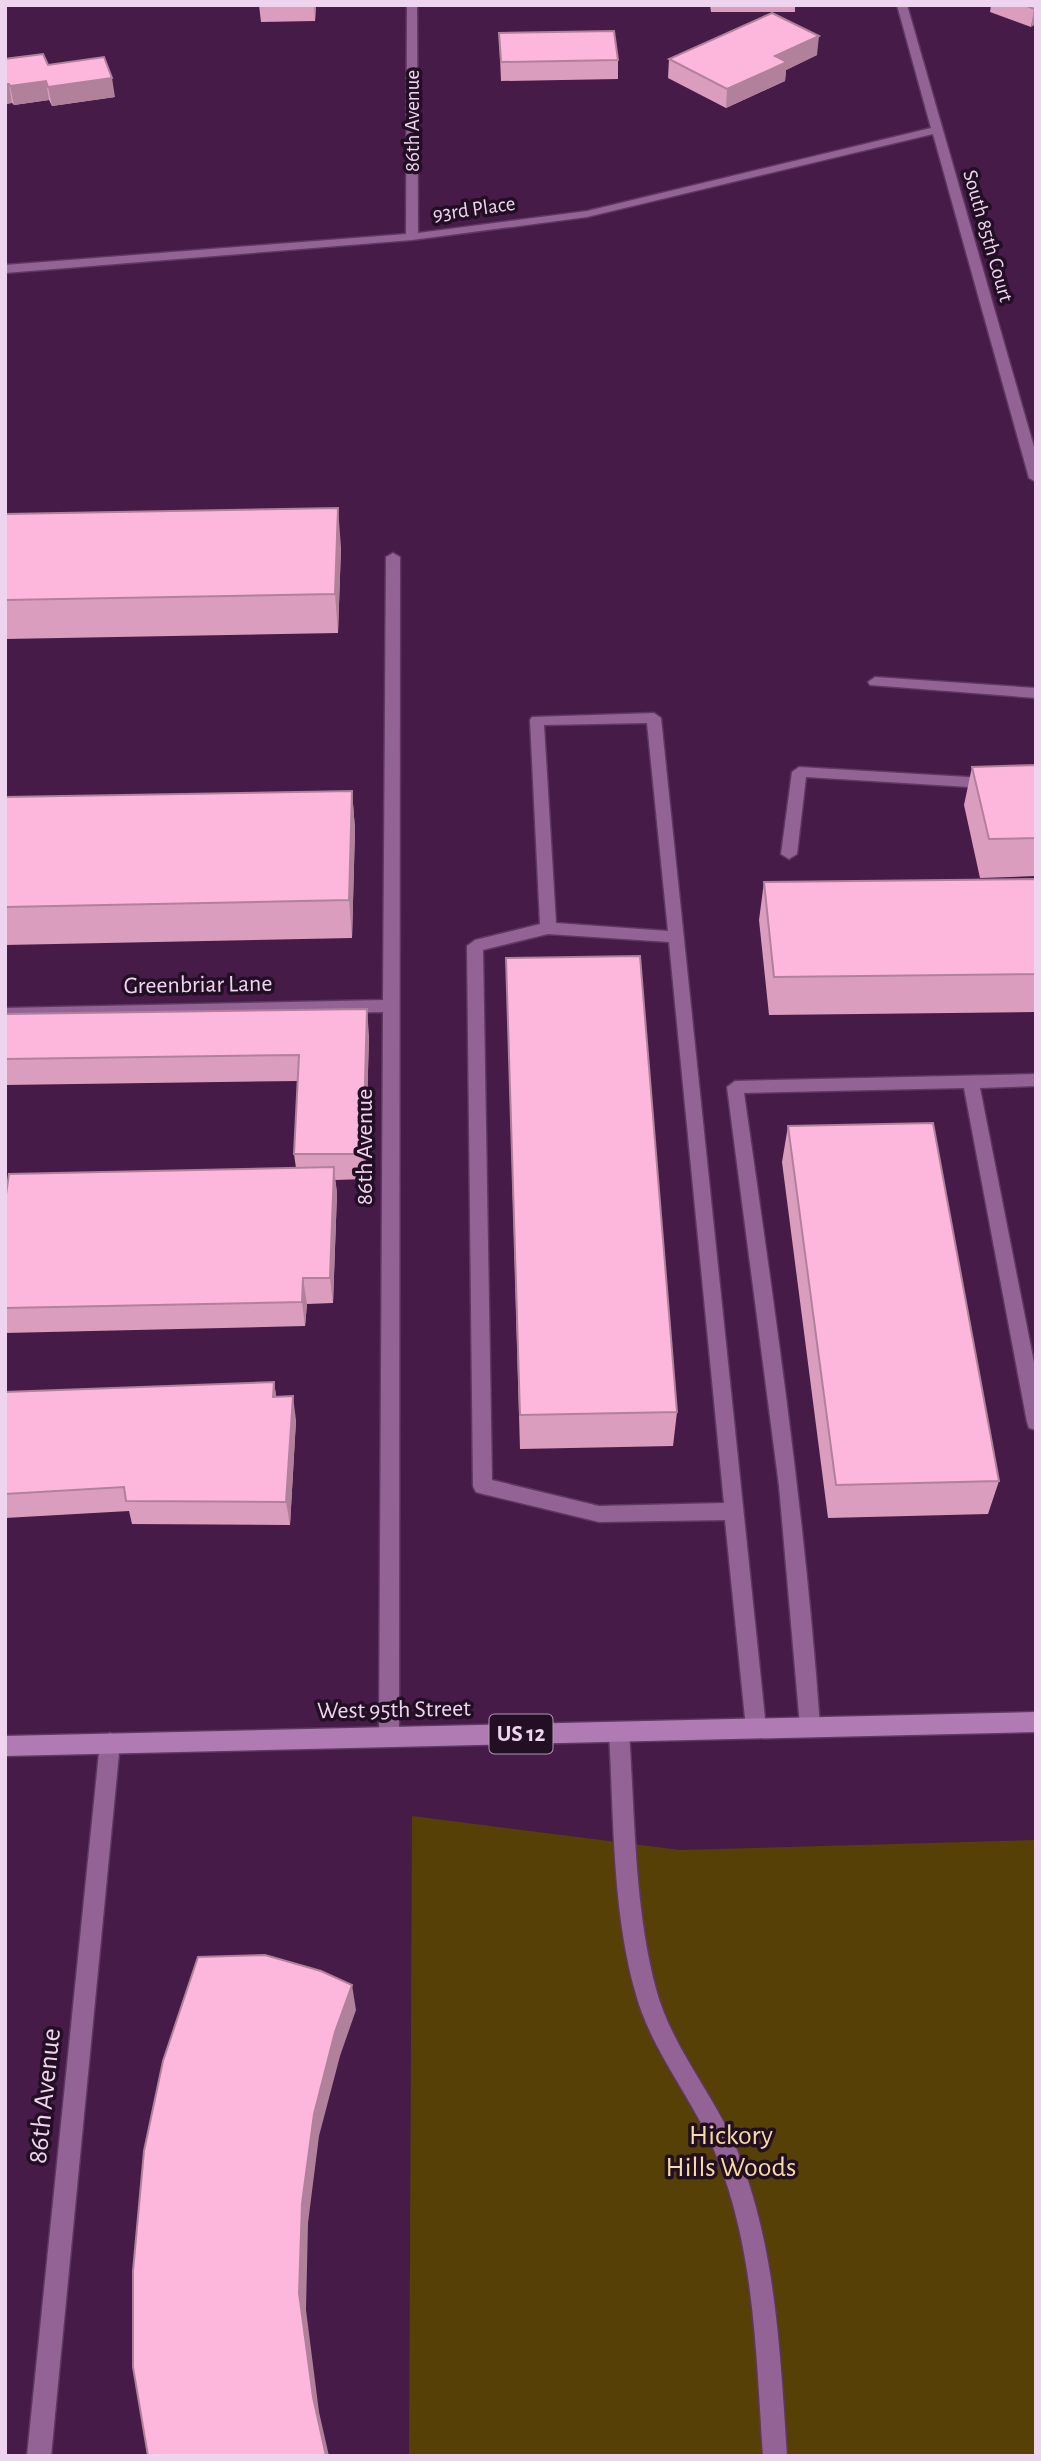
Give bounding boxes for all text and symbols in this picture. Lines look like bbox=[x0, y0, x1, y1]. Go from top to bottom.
street label: 86th Avenue bbox=[402, 70, 423, 172]
street label: South 85th Court bbox=[959, 168, 1017, 305]
street label: 93rd Place bbox=[431, 193, 517, 225]
street label: Greenbriar Lane bbox=[123, 972, 273, 998]
street label: 86th Avenue bbox=[353, 1089, 377, 1205]
street label: West 95th Street bbox=[317, 1697, 471, 1723]
road number: US 12 bbox=[490, 1714, 552, 1754]
street label: 86th Avenue bbox=[24, 2027, 66, 2165]
park label: Hickory Hills Woods bbox=[666, 2122, 796, 2182]

